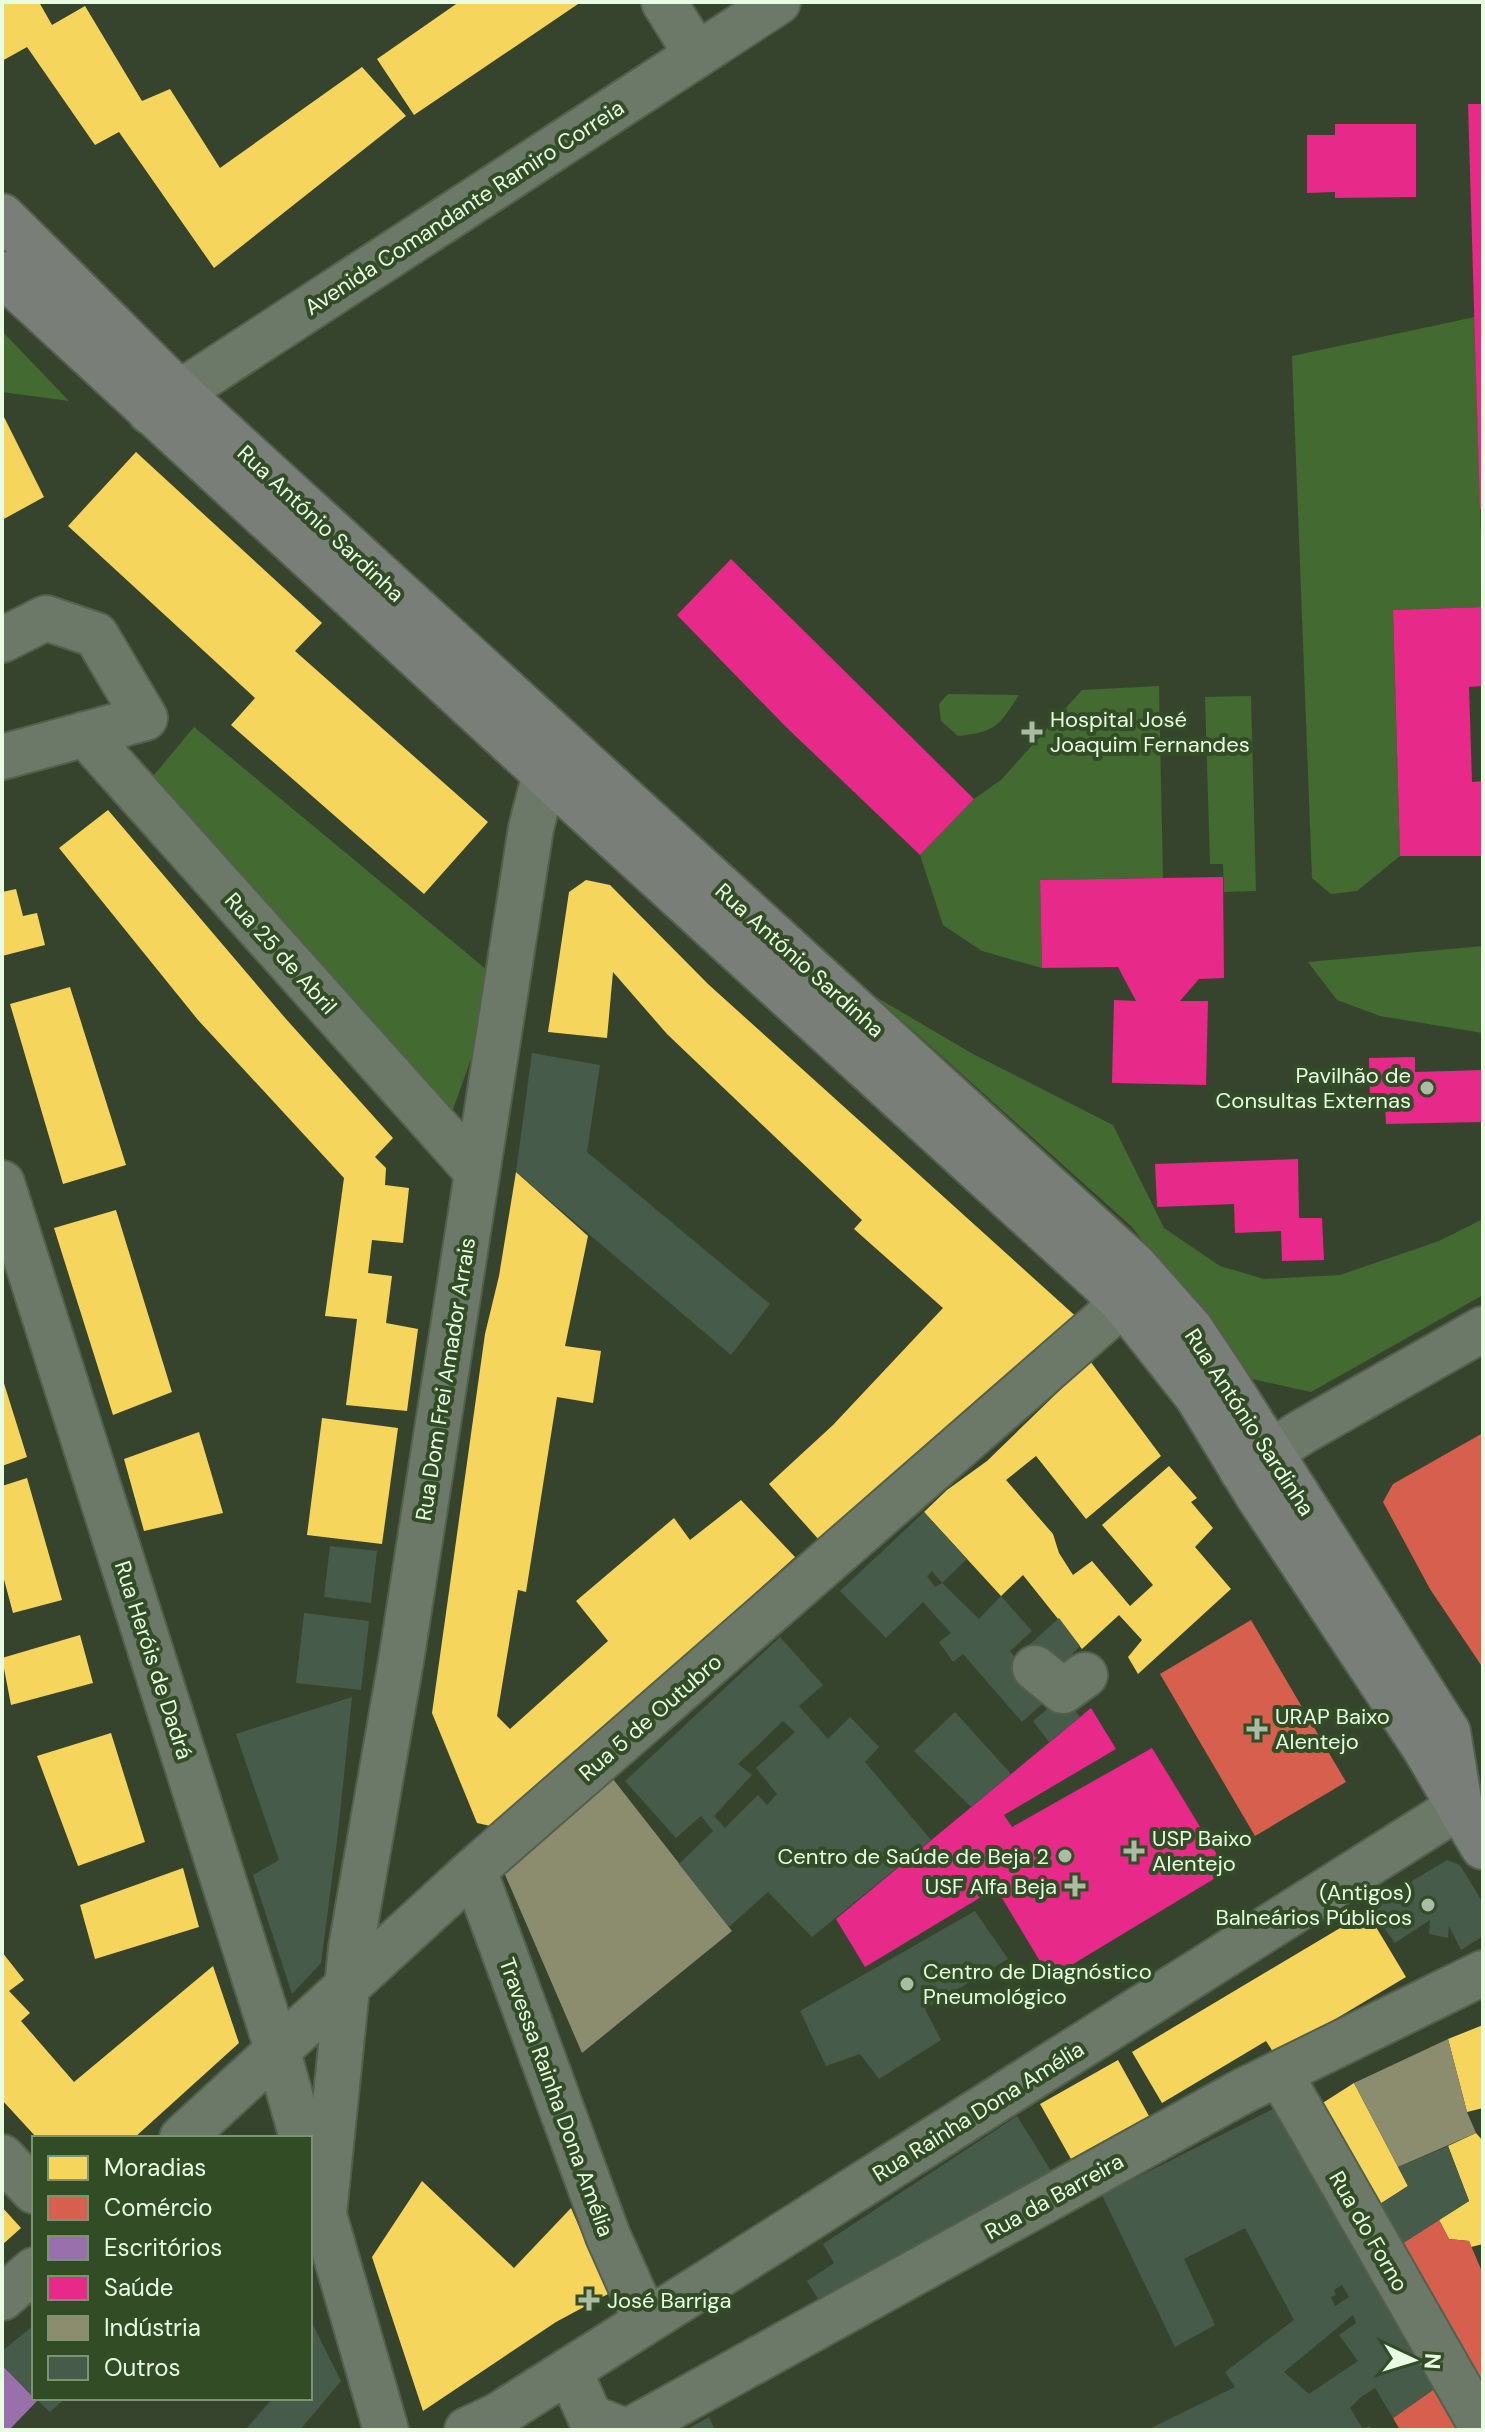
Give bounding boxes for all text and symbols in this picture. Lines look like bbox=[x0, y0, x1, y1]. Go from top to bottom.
street label: Avenida Comandante Ramiro Correia bbox=[299, 93, 630, 322]
street label: Rua António Sardinha bbox=[231, 439, 410, 608]
place label: Hospital José Joaquim Fernandes bbox=[1050, 705, 1250, 759]
marker: Hospital José Joaquim Fernandes bbox=[1021, 721, 1043, 743]
street label: Rua António Sardinha bbox=[709, 877, 890, 1044]
street label: Rua 25 de Abril bbox=[218, 886, 343, 1020]
place label: Pavilhão de Consultas Externas bbox=[1216, 1061, 1411, 1115]
marker: Pavilhão de Consultas Externas bbox=[1418, 1079, 1436, 1097]
street label: Rua Dom Frei Amador Arrais bbox=[409, 1235, 482, 1523]
street label: Rua António Sardinha bbox=[1178, 1323, 1321, 1521]
street label: Rua Heróis de Dadrá bbox=[108, 1557, 199, 1763]
street label: Rua 5 de Outubro bbox=[573, 1647, 728, 1787]
place label: URAP Baixo Alentejo bbox=[1275, 1702, 1390, 1756]
marker: URAP Baixo Alentejo bbox=[1246, 1718, 1268, 1740]
place label: USP Baixo Alentejo bbox=[1152, 1824, 1252, 1878]
marker: USP Baixo Alentejo bbox=[1123, 1840, 1145, 1862]
place label: Centro de Saúde de Beja 2 bbox=[777, 1842, 1049, 1871]
marker: Centro de Saúde de Beja 2 bbox=[1056, 1847, 1074, 1865]
place label: USF Alfa Beja bbox=[925, 1872, 1057, 1901]
marker: USF Alfa Beja bbox=[1064, 1875, 1086, 1897]
place label: (Antigos) Balneários Públicos bbox=[1215, 1878, 1412, 1932]
marker: (Antigos) Balneários Públicos bbox=[1419, 1896, 1437, 1914]
street label: Travessa Rainha Dona Amélia bbox=[492, 1954, 621, 2241]
place label: Centro de Diagnóstico Pneumológico bbox=[923, 1957, 1152, 2011]
marker: Centro de Diagnóstico Pneumológico bbox=[898, 1975, 916, 1993]
street label: Rua Rainha Dona Amélia bbox=[867, 2034, 1089, 2188]
legend bbox=[32, 2136, 312, 2400]
street label: Rua da Barreira bbox=[980, 2146, 1129, 2246]
text: Moradias bbox=[104, 2152, 206, 2183]
street label: Rua do Forno bbox=[1322, 2166, 1415, 2297]
text: Comércio bbox=[104, 2192, 213, 2223]
text: Escritórios bbox=[104, 2232, 222, 2263]
text: Saúde bbox=[104, 2272, 173, 2303]
place label: José Barriga bbox=[607, 2286, 732, 2315]
marker: José Barriga bbox=[578, 2289, 600, 2311]
text: Indústria bbox=[104, 2312, 201, 2343]
north arrow bbox=[1373, 2320, 1453, 2400]
text: Outros bbox=[104, 2352, 180, 2383]
text: N bbox=[1417, 2352, 1447, 2370]

